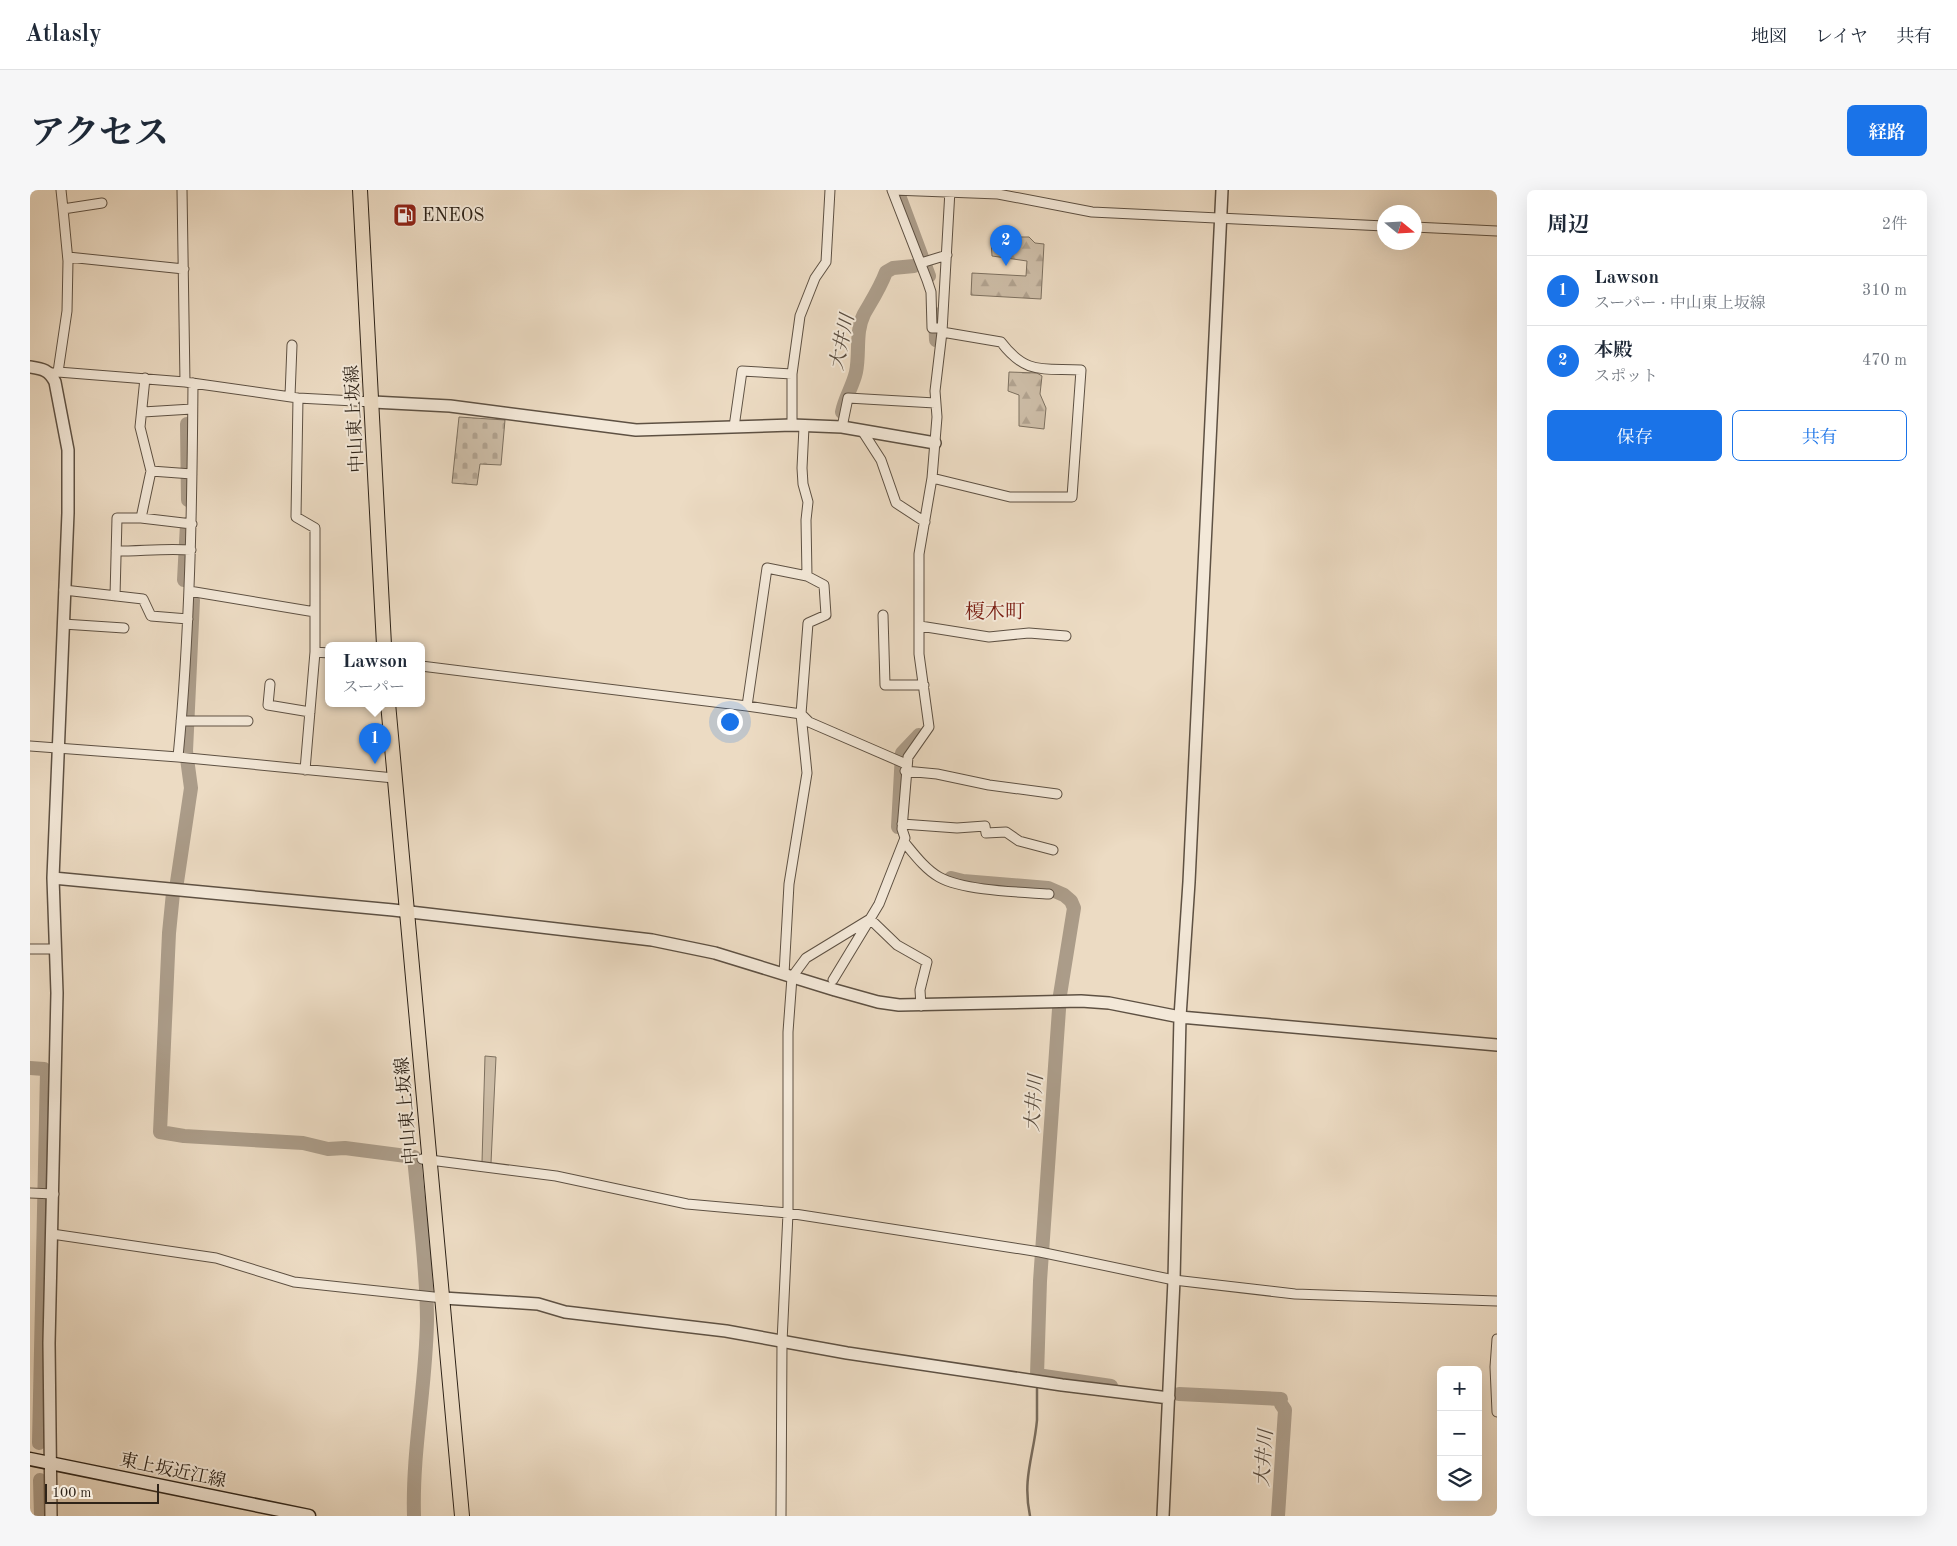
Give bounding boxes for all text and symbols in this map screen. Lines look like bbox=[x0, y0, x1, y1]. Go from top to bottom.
text: Atlasly bbox=[25, 23, 102, 47]
text: 地図 bbox=[1751, 28, 1787, 46]
text: レイヤ bbox=[1815, 28, 1868, 46]
text: 共有 bbox=[1896, 28, 1932, 46]
button: 経路 bbox=[1847, 105, 1927, 156]
text: アクセス bbox=[30, 117, 169, 152]
fuel station icon: ENEOS bbox=[392, 202, 418, 228]
north arrow bbox=[1377, 205, 1422, 250]
place label: ENEOS bbox=[422, 207, 484, 225]
text: 周辺 bbox=[1547, 215, 1589, 236]
text: 2件 bbox=[1882, 217, 1907, 233]
pin: 2 bbox=[990, 225, 1022, 266]
text: Lawson bbox=[1594, 269, 1659, 288]
text: 1 bbox=[1558, 283, 1568, 299]
text: 310 m bbox=[1862, 283, 1907, 299]
text: スーパー · 中山東上坂線 bbox=[1594, 296, 1766, 312]
water label: 大井川 bbox=[826, 310, 859, 372]
text: 本殿 bbox=[1594, 342, 1632, 361]
text: 2 bbox=[1558, 353, 1568, 369]
text: 470 m bbox=[1862, 353, 1907, 369]
street label: 中山東上坂線 bbox=[341, 365, 367, 473]
text: スポット bbox=[1594, 369, 1658, 385]
button: 保存 bbox=[1547, 410, 1722, 461]
button: 共有 bbox=[1732, 410, 1907, 461]
district label: 榎木町 bbox=[965, 601, 1025, 623]
popup bbox=[325, 642, 425, 707]
text: Lawson bbox=[343, 653, 407, 672]
text: スーパー bbox=[343, 680, 405, 696]
your location bbox=[717, 709, 743, 735]
pin: 1 bbox=[359, 723, 391, 764]
street label: 中山東上坂線 bbox=[391, 1056, 421, 1166]
water label: 大井川 bbox=[1022, 1072, 1047, 1132]
map controls bbox=[1437, 1366, 1482, 1501]
button: + bbox=[1437, 1366, 1482, 1411]
button: − bbox=[1437, 1411, 1482, 1456]
water label: 大井川 bbox=[1252, 1427, 1277, 1487]
street label: 東上坂近江線 bbox=[118, 1449, 228, 1491]
button: layers bbox=[1437, 1456, 1482, 1501]
scale bar bbox=[45, 1481, 159, 1504]
text: 100 m bbox=[52, 1486, 91, 1500]

